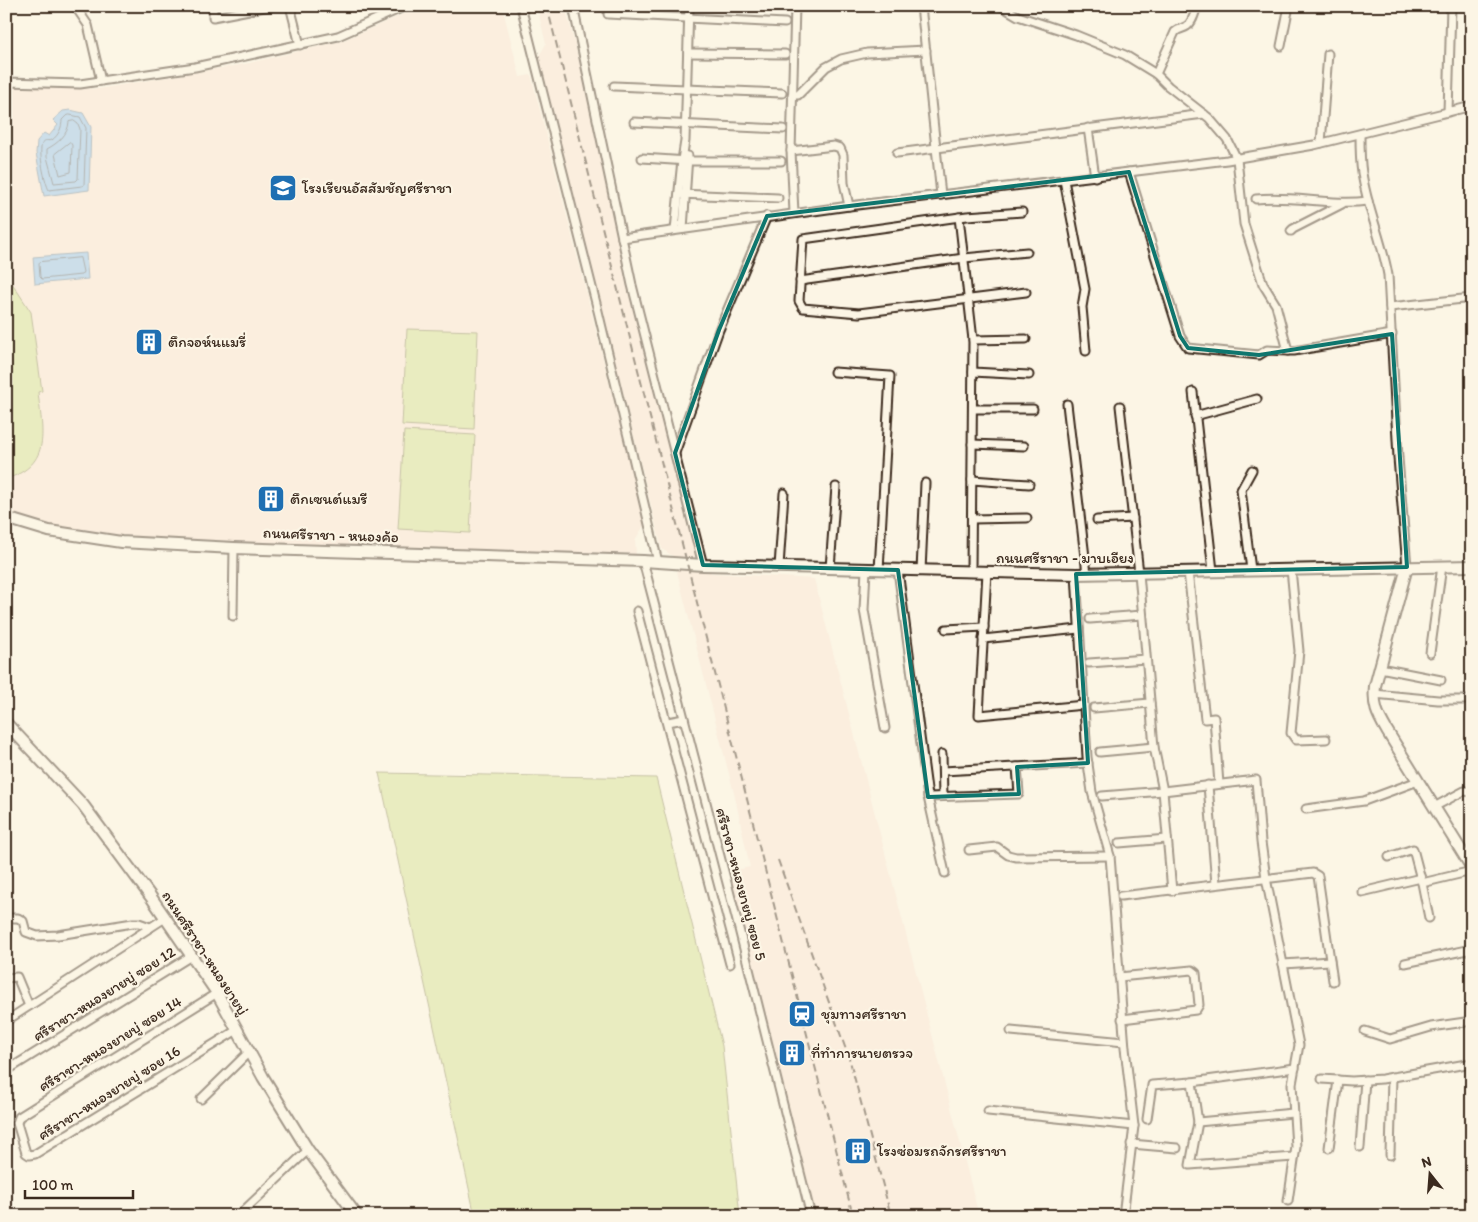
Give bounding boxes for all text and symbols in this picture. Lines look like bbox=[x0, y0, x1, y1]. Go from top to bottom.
school or university icon: โรงเรียนอัสสัมชัญศรีราชา bbox=[268, 173, 298, 203]
place label: โรงเรียนอัสสัมชัญศรีราชา bbox=[301, 179, 452, 197]
building icon: ตึกจอห์นแมรี่ bbox=[134, 327, 164, 357]
place label: ตึกจอห์นแมรี่ bbox=[168, 332, 246, 351]
building icon: ตึกเซนต์แมรี bbox=[256, 484, 286, 514]
place label: ตึกเซนต์แมรี bbox=[290, 490, 368, 508]
street label: ถนนศรีราชา - หนองค้อ bbox=[263, 524, 399, 546]
street label: ถนนศรีราชา - มาบเอียง bbox=[996, 549, 1134, 567]
street label: ศรีราชา-หนองยายบู่ ซอย 5 bbox=[711, 806, 770, 963]
street label: ถนนศรีราชา-หนองยายบู่ bbox=[157, 887, 252, 1019]
street label: ศรีราชา-หนองยายบู่ ซอย 12 bbox=[29, 943, 179, 1046]
street label: ศรีราชา-หนองยายบู่ ซอย 14 bbox=[35, 992, 186, 1096]
station icon: ชุมทางศรีราชา bbox=[787, 999, 817, 1029]
place label: ชุมทางศรีราชา bbox=[821, 1005, 907, 1024]
building icon: ที่ทำการนายตรวจ bbox=[777, 1038, 807, 1068]
street label: ศรีราชา-หนองยายบู่ ซอย 16 bbox=[34, 1042, 184, 1145]
place label: ที่ทำการนายตรวจ bbox=[811, 1043, 913, 1062]
building icon: โรงซ่อมรถจักรศรีราชา bbox=[843, 1136, 873, 1166]
place label: โรงซ่อมรถจักรศรีราชา bbox=[876, 1142, 1007, 1160]
north arrow bbox=[1406, 1150, 1456, 1200]
text: N bbox=[1419, 1153, 1433, 1172]
scale bar bbox=[25, 1167, 132, 1199]
text: 100 m bbox=[32, 1176, 74, 1194]

